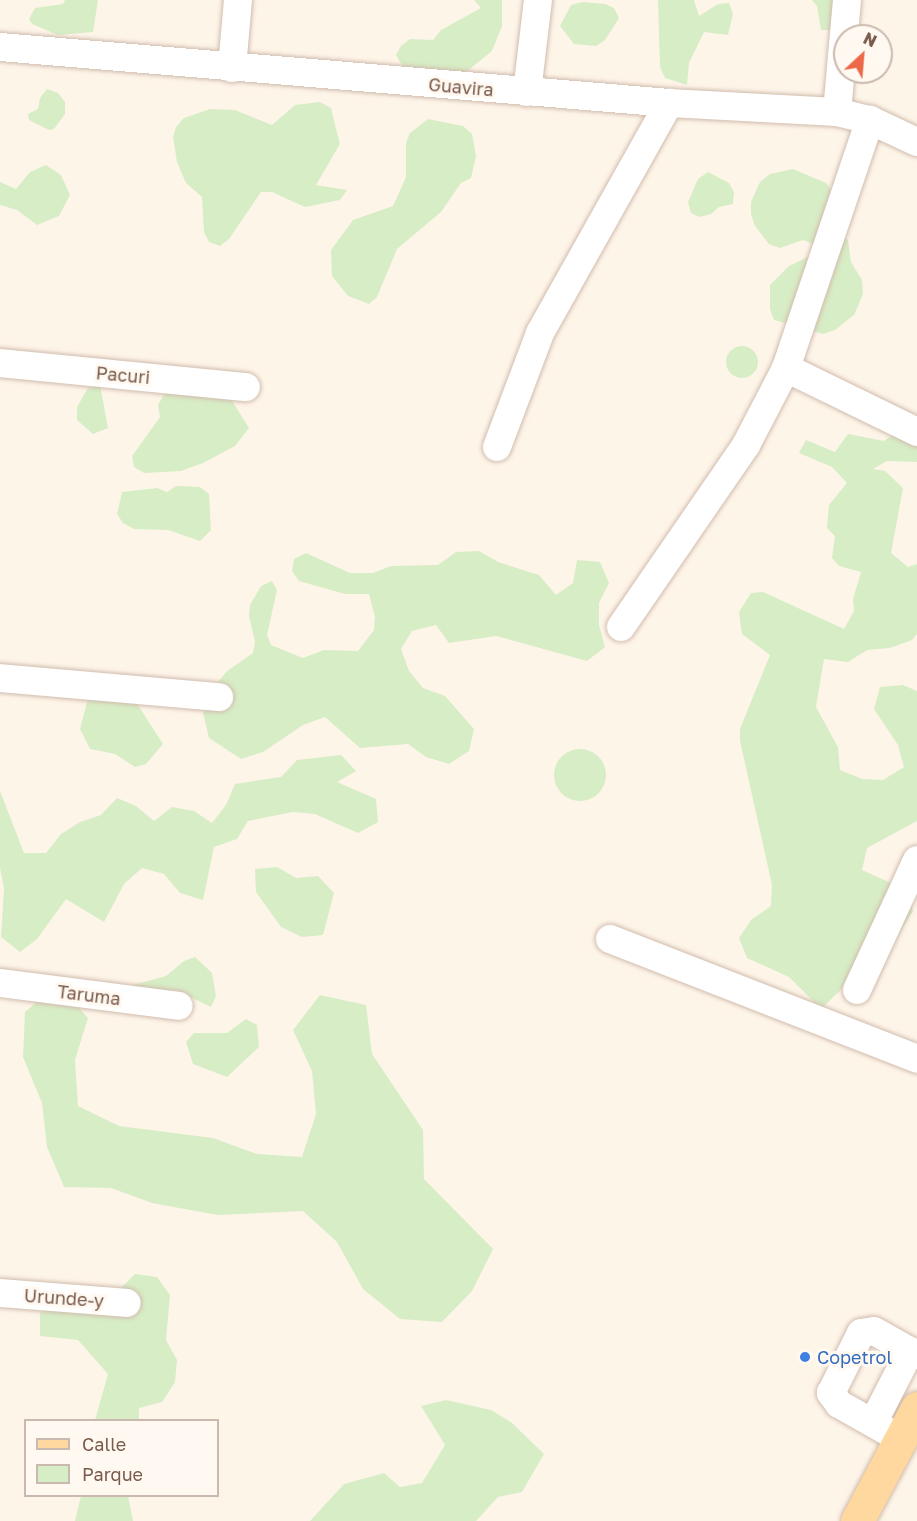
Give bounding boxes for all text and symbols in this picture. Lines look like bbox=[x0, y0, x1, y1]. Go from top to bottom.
north arrow bbox=[833, 24, 893, 84]
text: N bbox=[860, 28, 880, 51]
street label: Guavira bbox=[428, 73, 494, 101]
street label: Pacuri bbox=[95, 362, 151, 388]
street label: Taruma bbox=[56, 980, 122, 1010]
street label: Urunde-y bbox=[23, 1284, 105, 1312]
place label: Copetrol bbox=[817, 1346, 892, 1368]
marker: Copetrol bbox=[798, 1350, 812, 1364]
legend bbox=[24, 1419, 219, 1497]
text: Calle bbox=[82, 1433, 126, 1455]
text: Parque bbox=[82, 1463, 143, 1485]

